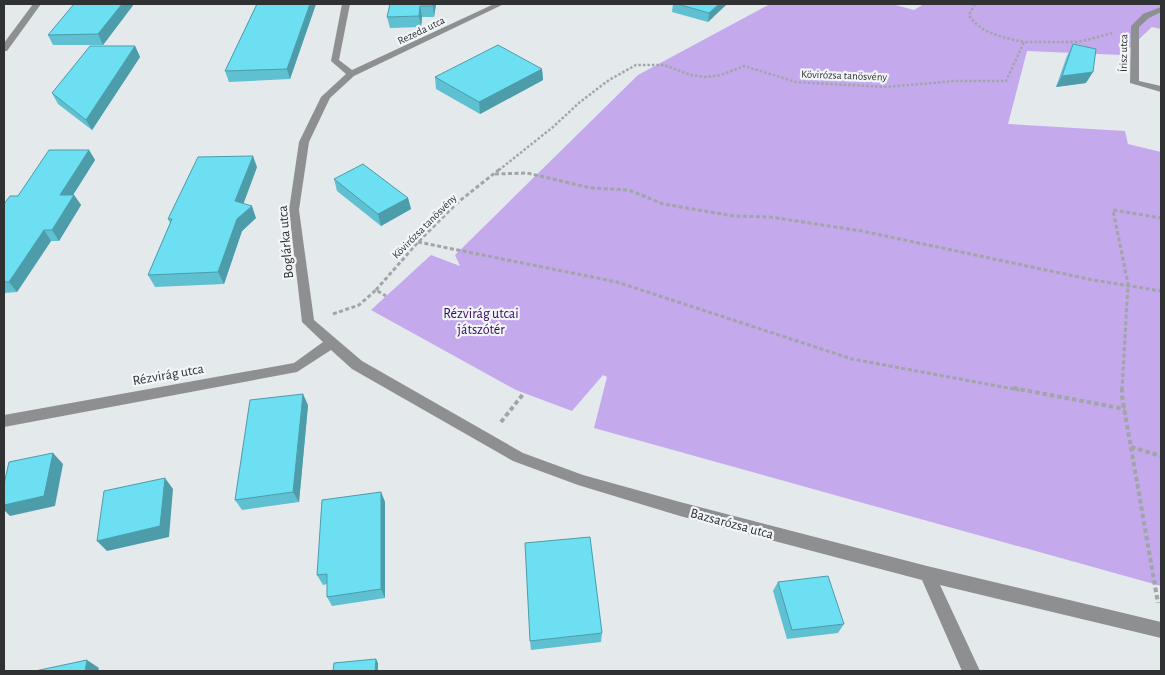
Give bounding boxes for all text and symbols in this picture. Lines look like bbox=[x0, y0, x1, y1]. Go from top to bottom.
street label: Rezeda utca bbox=[396, 14, 447, 47]
street label: Írisz utca bbox=[1117, 34, 1129, 72]
street label: Kövirózsa tanösvény bbox=[801, 69, 887, 83]
street label: Kövirózsa tanösvény bbox=[390, 192, 459, 261]
street label: Boglárka utca bbox=[276, 204, 296, 279]
park label: Rézvirág utcai játszótér bbox=[443, 307, 519, 337]
street label: Rézvirág utca bbox=[132, 362, 205, 388]
street label: Bazsarózsa utca bbox=[689, 506, 775, 542]

